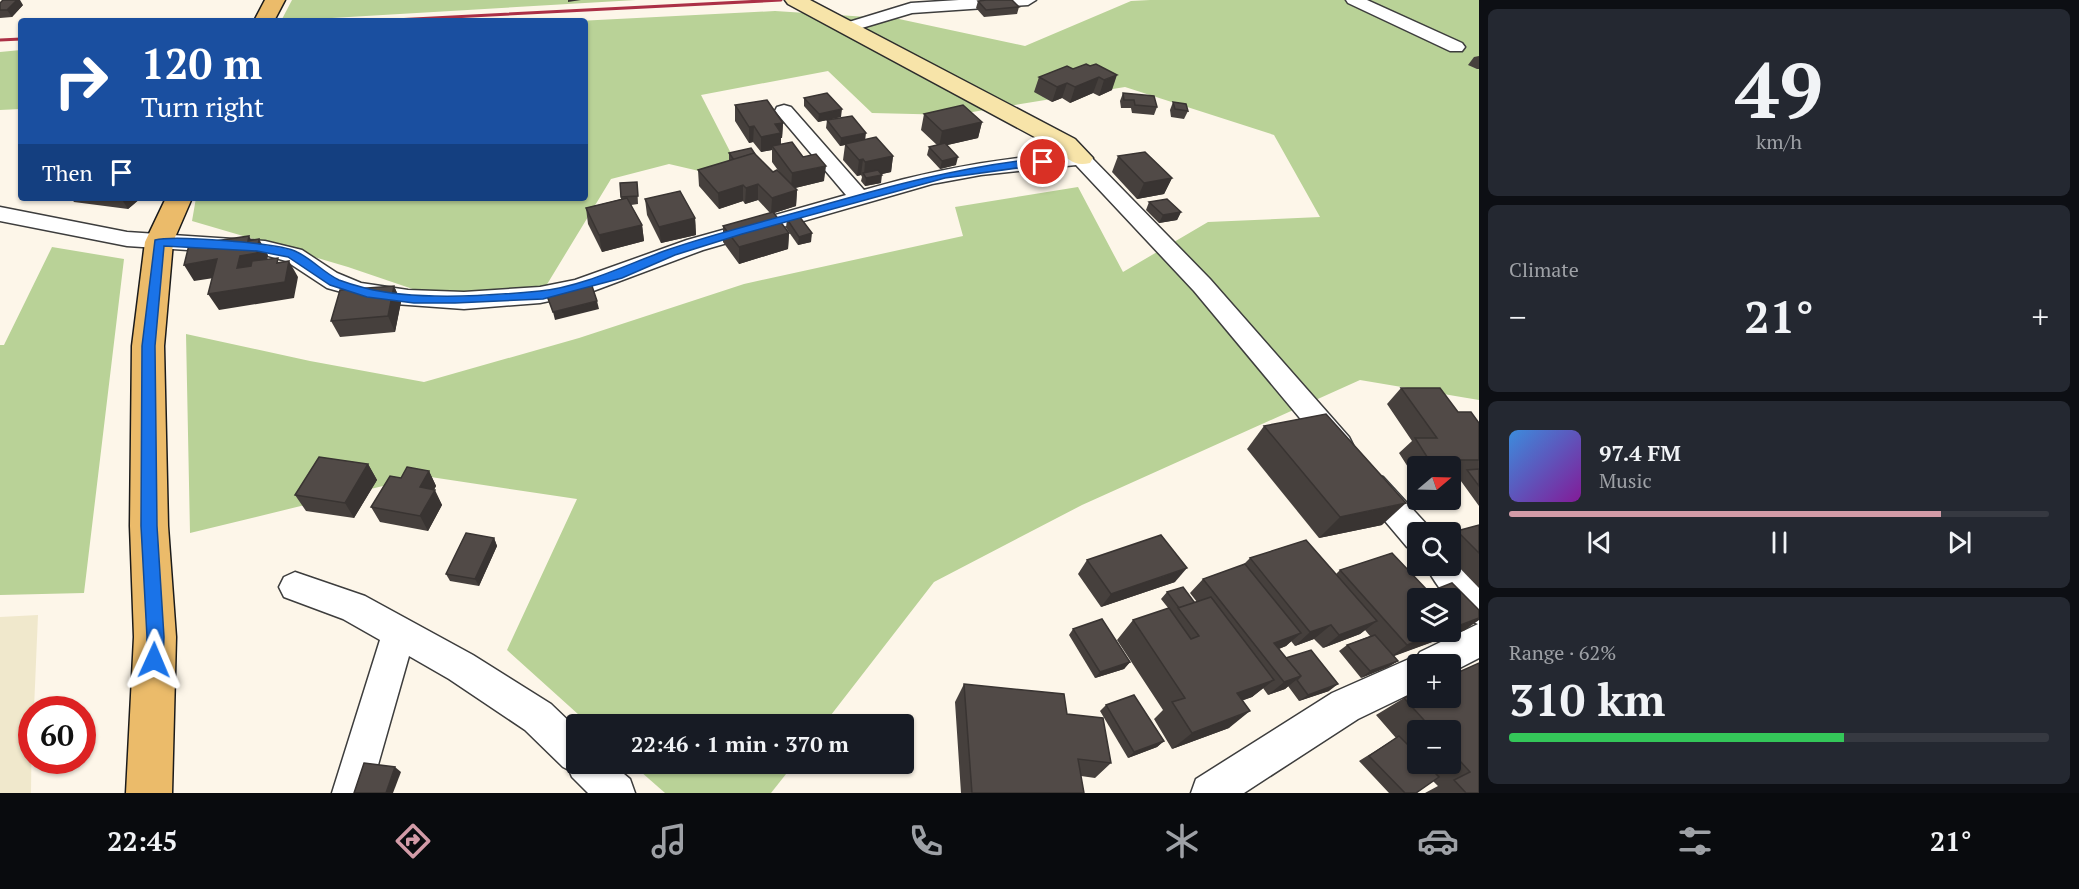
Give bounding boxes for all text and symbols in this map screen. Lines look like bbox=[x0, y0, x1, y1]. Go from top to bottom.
text: 120 m bbox=[141, 35, 262, 91]
text: 49 bbox=[1735, 37, 1823, 140]
icon: right bbox=[42, 42, 120, 120]
text: Turn right bbox=[141, 89, 264, 125]
text: km/h bbox=[1756, 128, 1802, 155]
pin bbox=[1017, 136, 1068, 187]
icon: arrive bbox=[1026, 145, 1059, 178]
icon: arrive bbox=[105, 156, 138, 189]
text: Then bbox=[42, 158, 93, 187]
text: Climate bbox=[1509, 256, 1579, 283]
text: 21° bbox=[1744, 286, 1814, 346]
text: − bbox=[1509, 295, 1527, 338]
text: + bbox=[2031, 295, 2049, 338]
text: 97.4 FM bbox=[1599, 438, 1681, 467]
north arrow bbox=[1407, 456, 1461, 510]
map controls bbox=[1407, 456, 1461, 774]
text: Music bbox=[1599, 467, 1652, 494]
button: search bbox=[1407, 522, 1461, 576]
icon: previous bbox=[1583, 526, 1616, 559]
icon: pause bbox=[1763, 526, 1796, 559]
icon: next bbox=[1943, 526, 1976, 559]
button: layers bbox=[1407, 588, 1461, 642]
position arrow bbox=[122, 628, 186, 692]
text: Range · 62% bbox=[1509, 639, 1616, 666]
button: + bbox=[1407, 654, 1461, 708]
text: 310 km bbox=[1509, 669, 1665, 729]
speed limit sign: 60 bbox=[18, 696, 96, 774]
button: − bbox=[1407, 720, 1461, 774]
text: 22:46 · 1 min · 370 m bbox=[631, 729, 849, 758]
icon: directions bbox=[392, 820, 434, 862]
icon: music bbox=[648, 820, 690, 862]
icon: phone bbox=[905, 820, 947, 862]
icon: climate bbox=[1161, 820, 1203, 862]
icon: car bbox=[1417, 820, 1459, 862]
icon: filters bbox=[1674, 820, 1716, 862]
text: 22:45 bbox=[107, 823, 177, 859]
text: 21° bbox=[1930, 823, 1972, 859]

